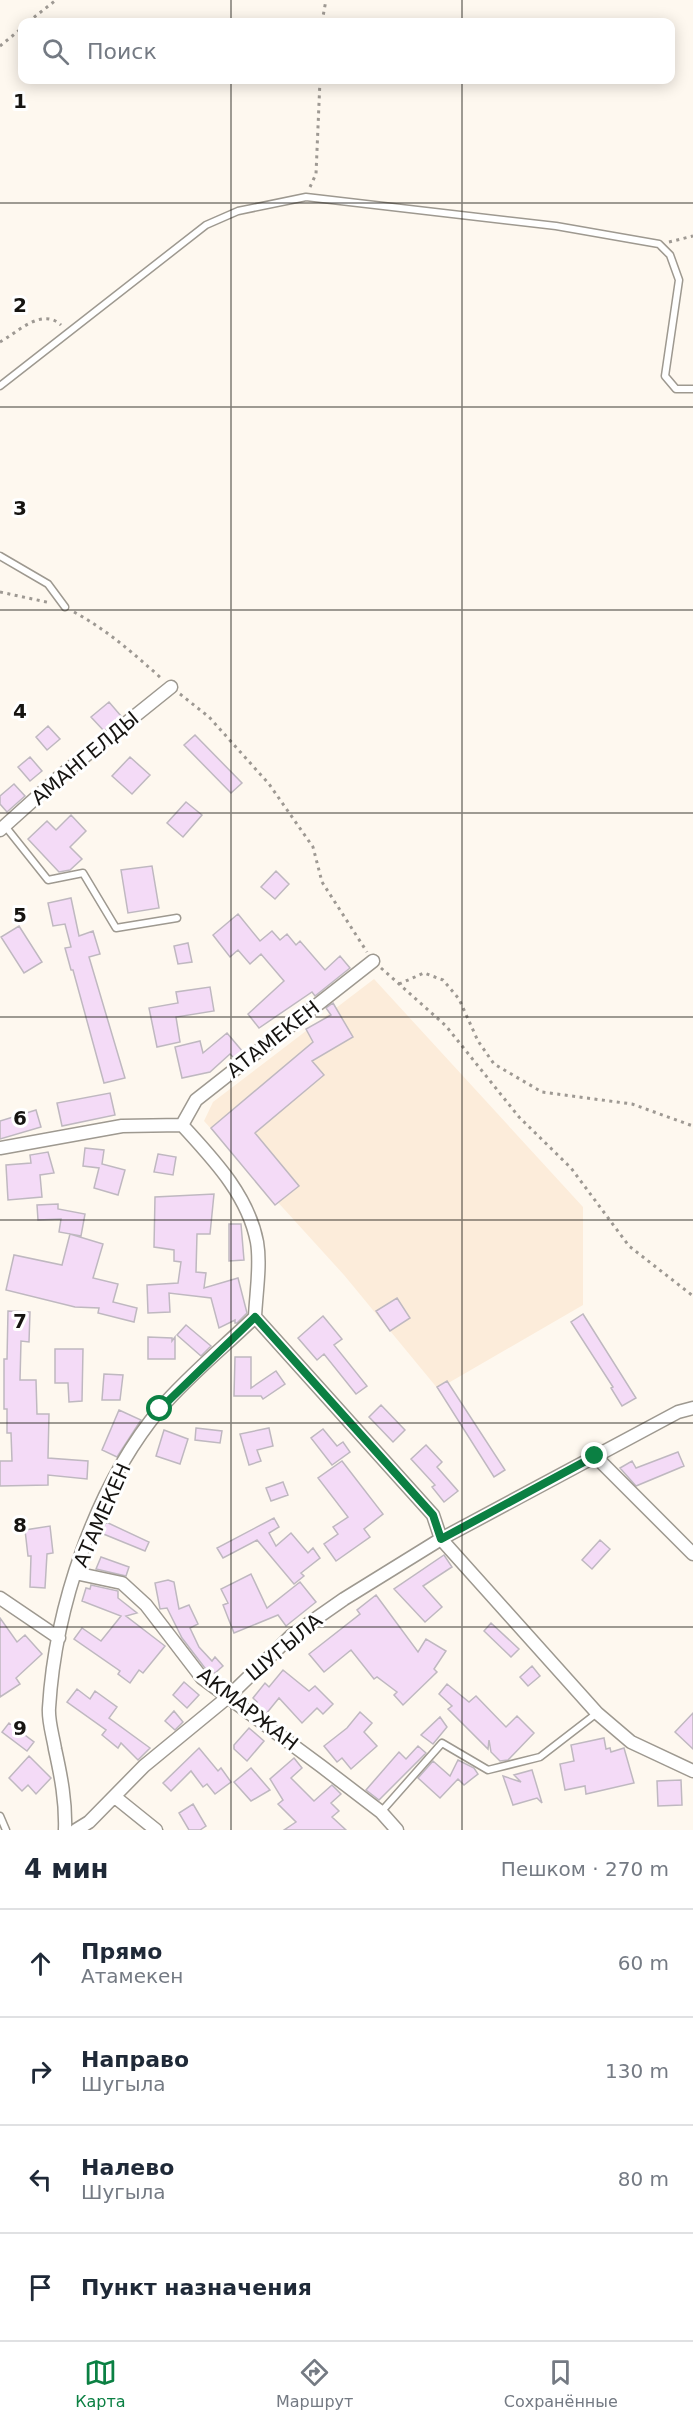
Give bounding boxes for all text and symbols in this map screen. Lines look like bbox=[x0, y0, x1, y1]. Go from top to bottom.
search box bbox=[18, 18, 675, 84]
icon: search bbox=[39, 35, 72, 68]
text: Поиск bbox=[87, 39, 157, 64]
text: 1 bbox=[13, 89, 27, 113]
text: 2 bbox=[13, 293, 27, 317]
text: 3 bbox=[13, 496, 27, 520]
text: 4 bbox=[13, 699, 27, 723]
street label: АМАНГЕЛДЫ bbox=[26, 706, 144, 810]
text: 5 bbox=[13, 903, 27, 927]
street label: АТАМЕКЕН bbox=[222, 995, 324, 1083]
text: 6 bbox=[13, 1106, 27, 1130]
text: 7 bbox=[13, 1309, 27, 1333]
route start bbox=[146, 1395, 172, 1421]
route end bbox=[581, 1442, 607, 1468]
street label: АТАМЕКЕН bbox=[68, 1459, 136, 1571]
text: 8 bbox=[13, 1513, 27, 1537]
street label: ШУГЫЛА bbox=[241, 1608, 327, 1686]
street label: АКМАРЖАН bbox=[193, 1662, 303, 1756]
text: 9 bbox=[13, 1716, 27, 1740]
text: 4 мин bbox=[24, 1854, 109, 1884]
text: Пешком · 270 m bbox=[501, 1857, 669, 1881]
text: Прямо bbox=[81, 1939, 162, 1964]
icon: ahead bbox=[24, 1947, 57, 1980]
text: 60 m bbox=[618, 1951, 669, 1975]
text: Атамекен bbox=[81, 1964, 183, 1988]
text: Направо bbox=[81, 2047, 189, 2072]
icon: right bbox=[24, 2055, 57, 2088]
text: 130 m bbox=[605, 2059, 669, 2083]
text: Шугыла bbox=[81, 2072, 166, 2096]
text: Налево bbox=[81, 2155, 174, 2180]
icon: left bbox=[24, 2163, 57, 2196]
text: 80 m bbox=[618, 2167, 669, 2191]
text: Шугыла bbox=[81, 2180, 166, 2204]
icon: arrive bbox=[24, 2271, 57, 2304]
text: Пункт назначения bbox=[81, 2275, 312, 2300]
tab: Карта bbox=[75, 2356, 126, 2411]
tab: Маршрут bbox=[276, 2356, 353, 2411]
tab: Сохранённые bbox=[504, 2356, 618, 2411]

